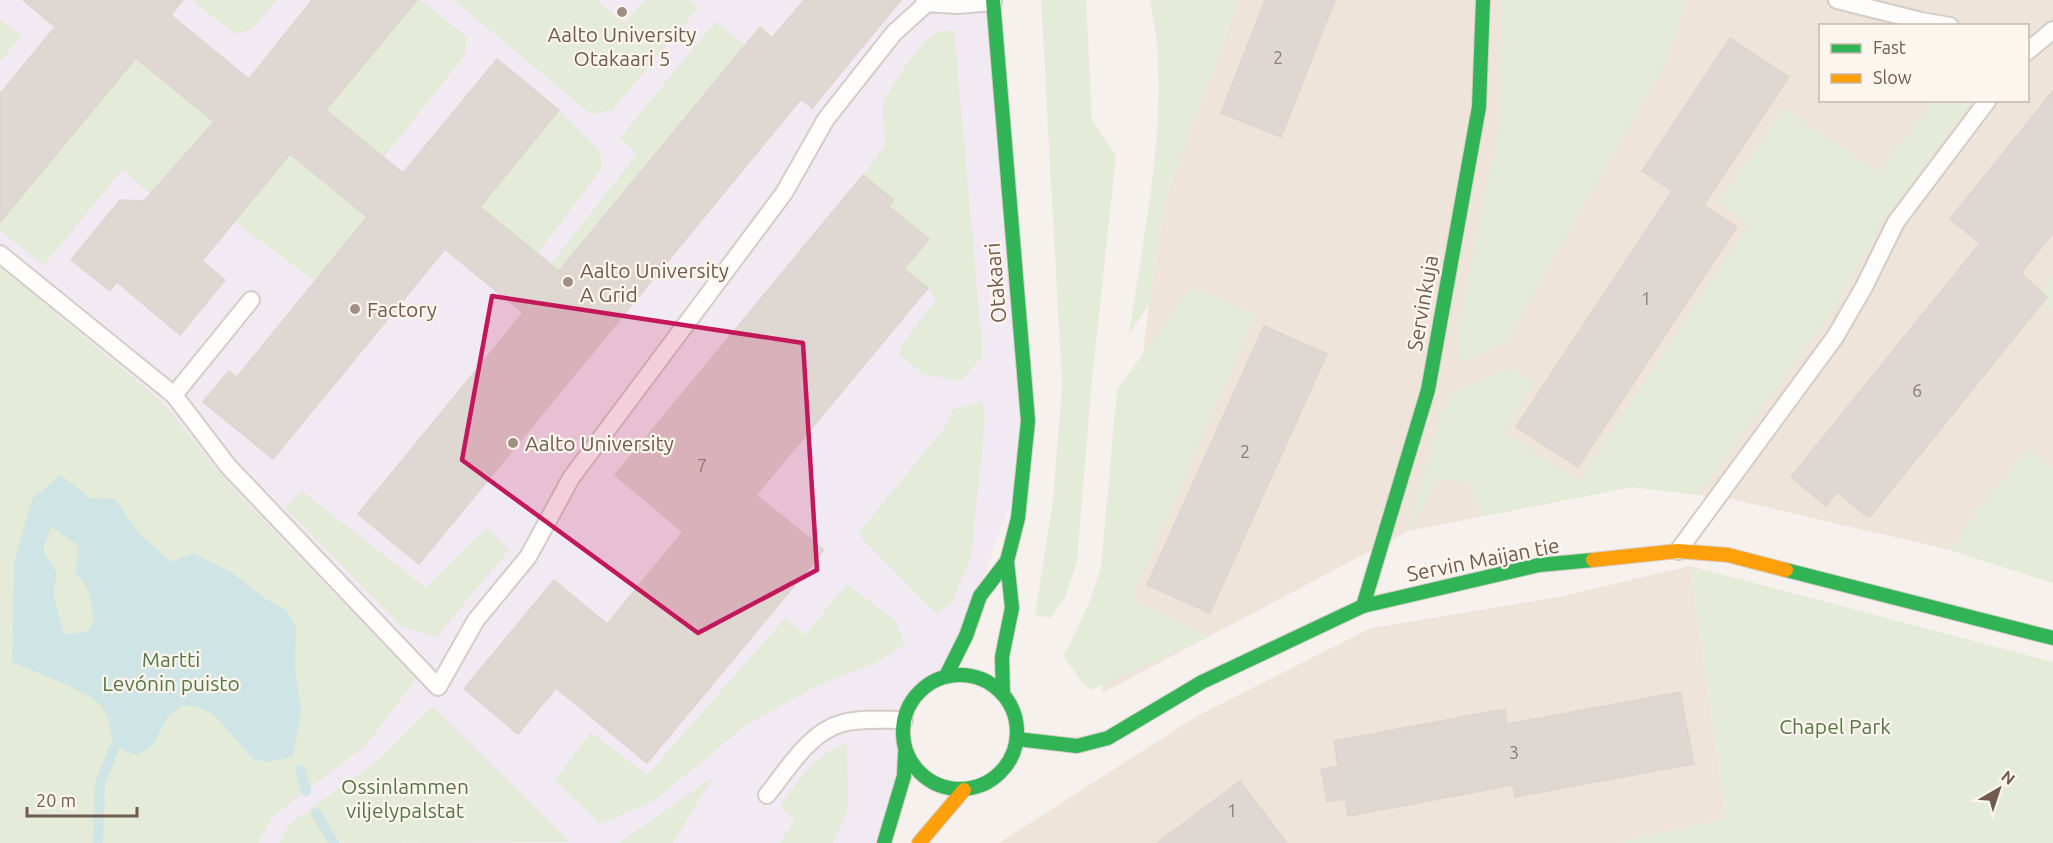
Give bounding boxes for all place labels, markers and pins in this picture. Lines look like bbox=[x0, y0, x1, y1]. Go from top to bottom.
marker: Aalto University Otakaari 5 bbox=[615, 5, 629, 19]
place label: Aalto University Otakaari 5 bbox=[548, 22, 697, 70]
place label: Aalto University A Grid bbox=[580, 258, 729, 306]
marker: Aalto University A Grid bbox=[561, 275, 575, 289]
place label: Factory bbox=[367, 297, 437, 321]
marker: Factory bbox=[348, 302, 362, 316]
place label: Aalto University bbox=[525, 431, 674, 455]
marker: Aalto University bbox=[506, 436, 520, 450]

